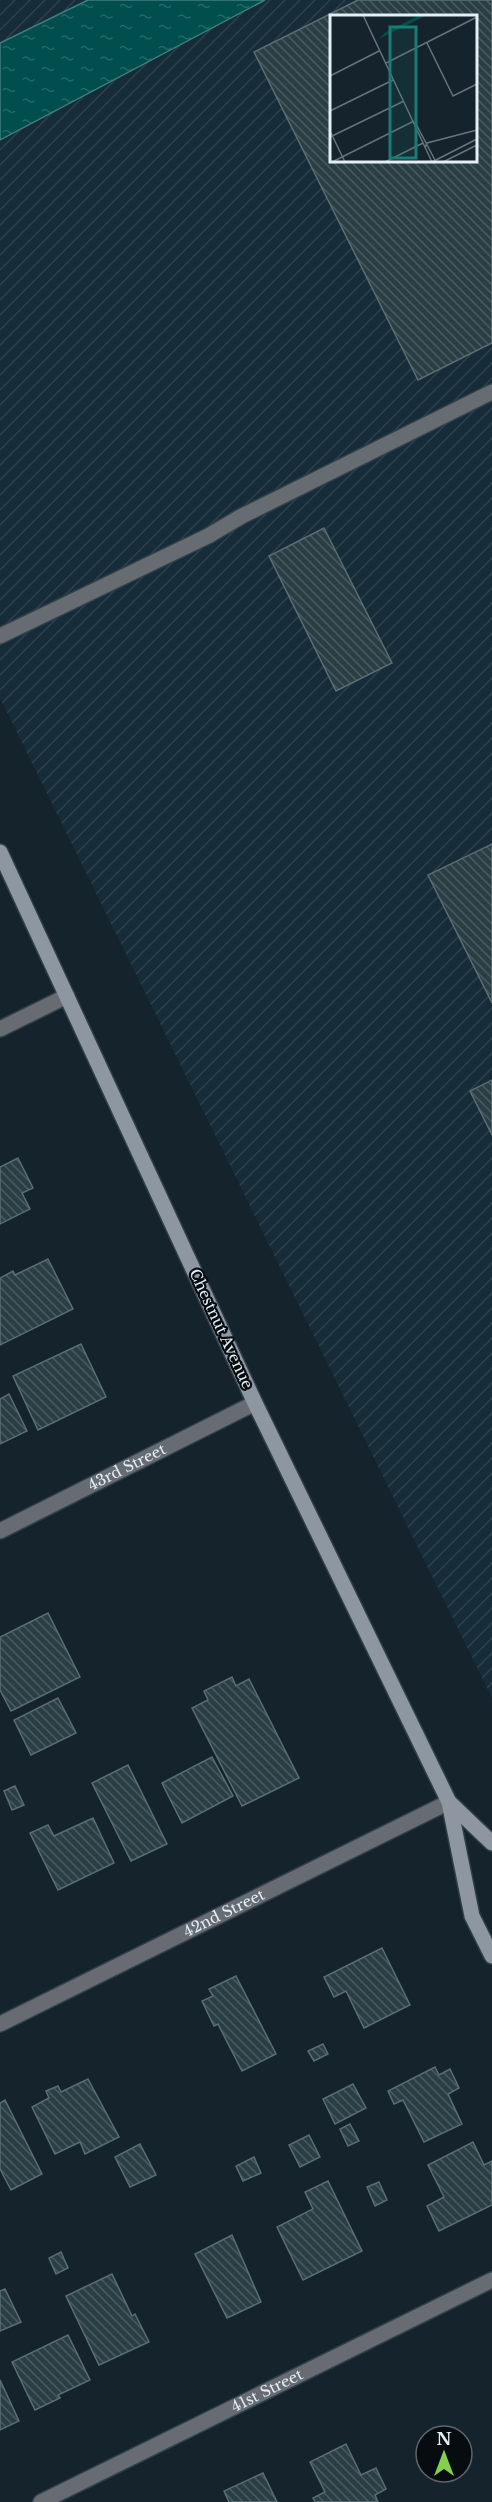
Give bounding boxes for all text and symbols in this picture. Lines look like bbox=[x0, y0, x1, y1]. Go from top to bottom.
inset map bbox=[330, 15, 477, 162]
street label: Chestnut Avenue bbox=[185, 1266, 258, 1392]
street label: 43rd Street bbox=[85, 1439, 169, 1494]
street label: 42nd Street bbox=[180, 1885, 268, 1941]
street label: 41st Street bbox=[228, 2364, 306, 2416]
north arrow bbox=[414, 2424, 474, 2484]
text: N bbox=[436, 2429, 452, 2449]

